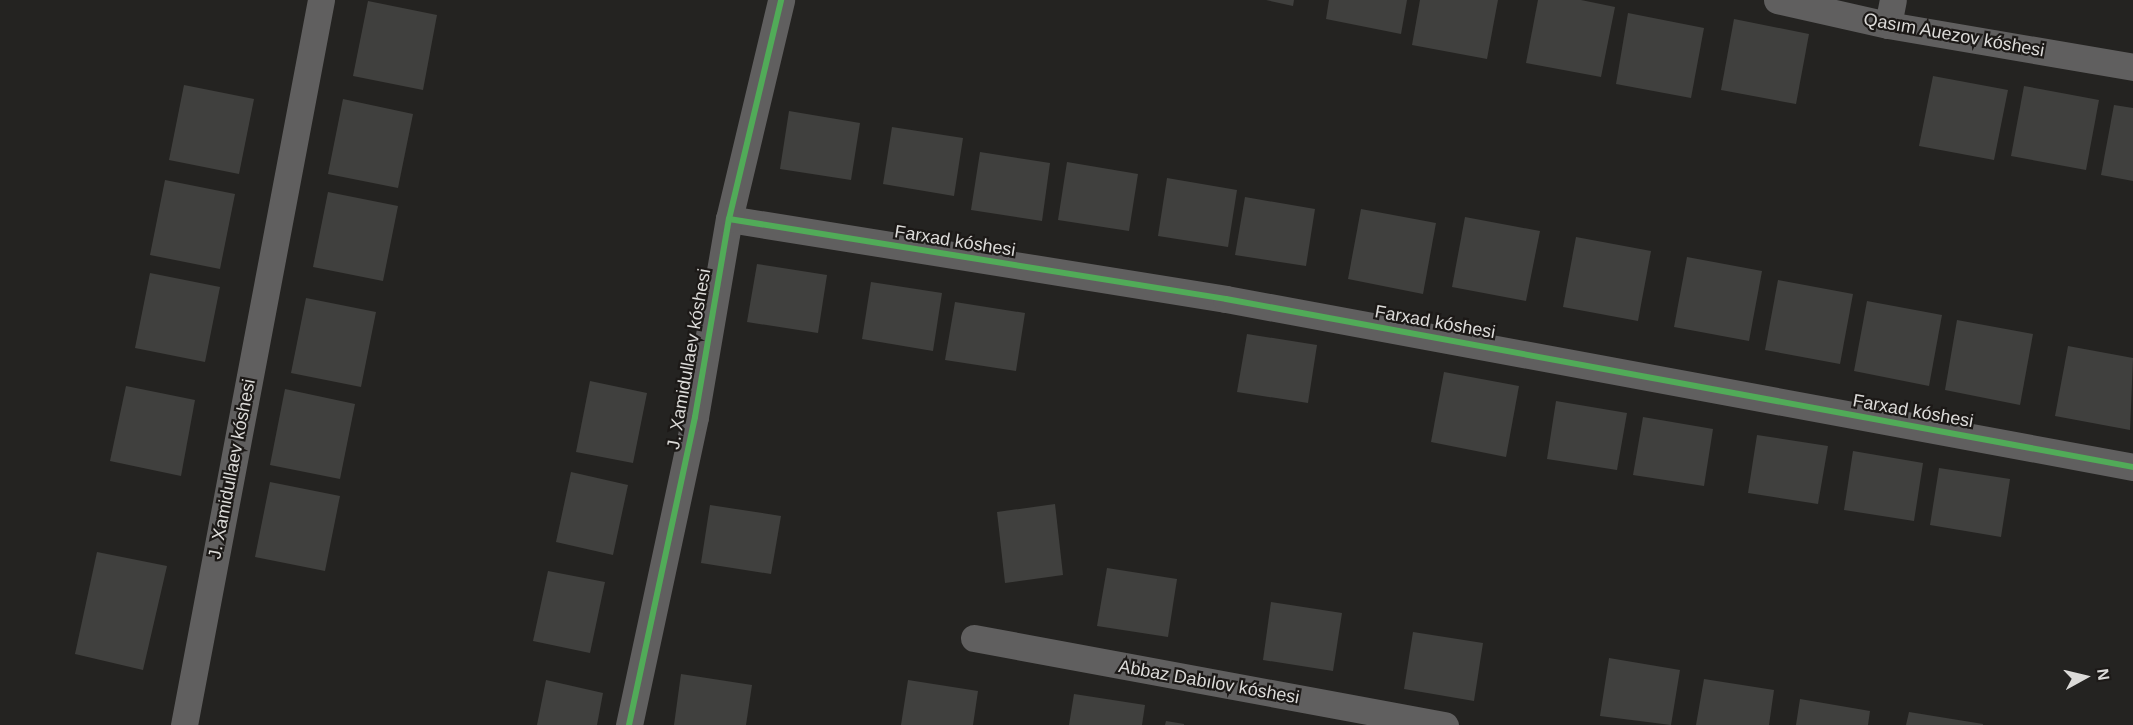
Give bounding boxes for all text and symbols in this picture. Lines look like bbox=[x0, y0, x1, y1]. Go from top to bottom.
street label: Qasım Auezov kóshesi bbox=[1861, 8, 2047, 62]
street label: Farxad kóshesi bbox=[893, 221, 1017, 261]
street label: J. Xamidullaev kóshesi bbox=[662, 267, 716, 451]
street label: Farxad kóshesi bbox=[1373, 301, 1497, 343]
street label: J. Xamidullaev kóshesi bbox=[204, 377, 260, 561]
street label: Farxad kóshesi bbox=[1851, 390, 1975, 432]
north arrow bbox=[2055, 647, 2115, 707]
street label: Abbaz Dabılov kóshesi bbox=[1117, 655, 1301, 709]
text: N bbox=[2094, 668, 2113, 681]

